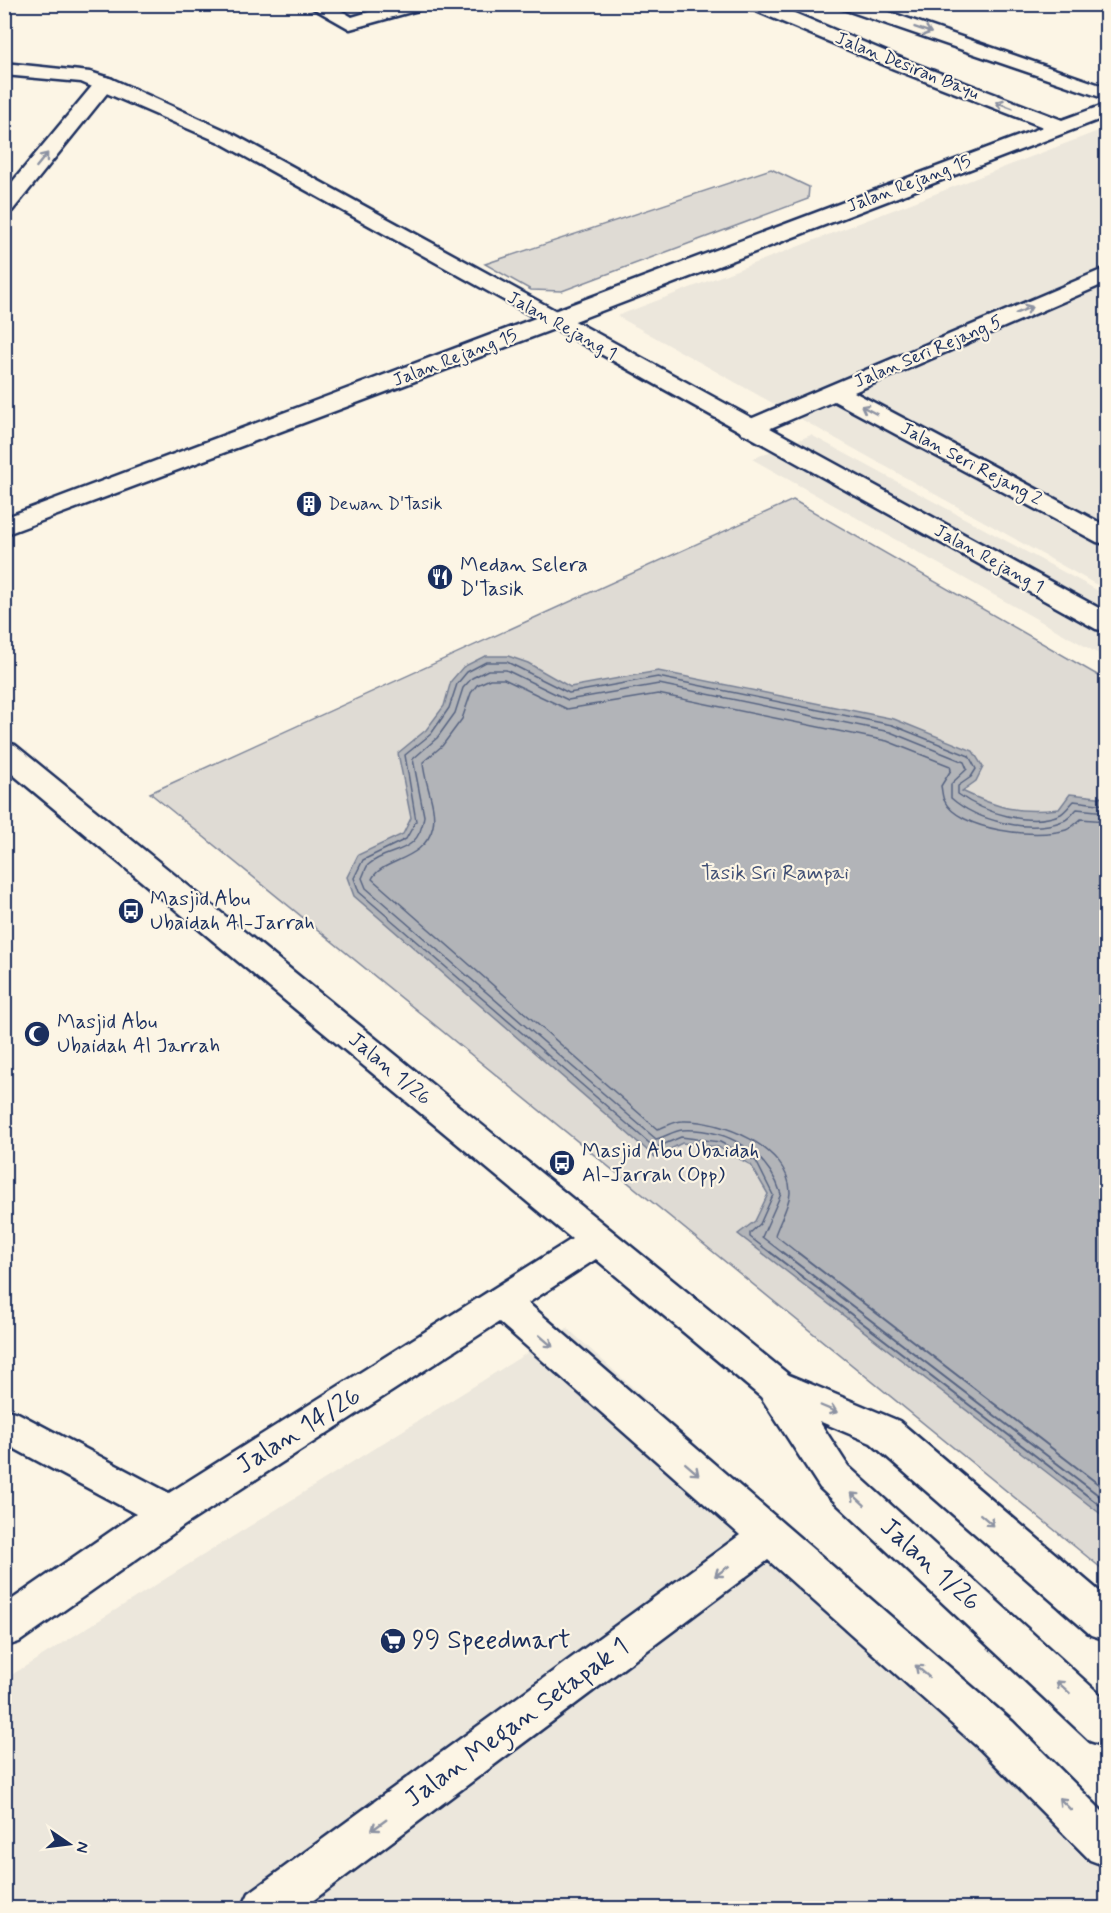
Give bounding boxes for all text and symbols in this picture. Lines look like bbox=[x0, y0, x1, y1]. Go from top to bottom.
street label: Jalan Desiran Bayu bbox=[832, 26, 982, 106]
one-way arrow bbox=[913, 26, 932, 37]
one-way arrow bbox=[995, 99, 1014, 110]
street label: Jalan Rejang 15 bbox=[843, 149, 975, 219]
one-way arrow bbox=[35, 152, 48, 168]
street label: Jalan Rejang 1 bbox=[503, 286, 621, 366]
one-way arrow bbox=[1015, 304, 1033, 315]
street label: Jalan Seri Rejang 5 bbox=[850, 310, 1006, 395]
street label: Jalan Rejang 15 bbox=[389, 323, 521, 393]
one-way arrow bbox=[861, 404, 879, 415]
street label: Jalan Seri Rejang 2 bbox=[896, 417, 1046, 512]
building icon: Dewan D'Tasik bbox=[294, 489, 324, 519]
place label: Dewan D'Tasik bbox=[328, 492, 442, 516]
street label: Jalan Rejang 1 bbox=[930, 519, 1048, 599]
place label: Medan Selera D'Tasik bbox=[460, 551, 588, 603]
restaurant icon: Medan Selera D'Tasik bbox=[425, 562, 455, 592]
park label: Tasik Sri Rampai bbox=[701, 859, 849, 887]
place label: Masjid Abu Ubaidah Al-Jarrah bbox=[150, 885, 315, 937]
bus stop icon: Masjid Abu Ubaidah Al-Jarrah bbox=[116, 896, 146, 926]
place label: Masjid Abu Ubaidah Al Jarrah bbox=[57, 1008, 220, 1060]
mosque icon: Masjid Abu Ubaidah Al Jarrah bbox=[22, 1019, 52, 1049]
street label: Jalan 1/26 bbox=[342, 1026, 438, 1112]
place label: Masjid Abu Ubaidah Al-Jarrah (Opp) bbox=[582, 1137, 759, 1189]
bus stop icon: Masjid Abu Ubaidah Al-Jarrah (Opp) bbox=[547, 1148, 577, 1178]
one-way arrow bbox=[538, 1334, 553, 1348]
street label: Jalan 14/26 bbox=[230, 1379, 368, 1483]
one-way arrow bbox=[819, 1404, 838, 1415]
one-way arrow bbox=[684, 1462, 699, 1476]
one-way arrow bbox=[850, 1492, 865, 1506]
street label: Jalan 1/26 bbox=[872, 1511, 988, 1619]
one-way arrow bbox=[979, 1513, 995, 1526]
one-way arrow bbox=[714, 1565, 730, 1578]
place label: 99 Speedmart bbox=[412, 1624, 570, 1658]
supermarket icon: 99 Speedmart bbox=[378, 1626, 408, 1656]
street label: Jalan Megan Setapak 1 bbox=[398, 1630, 638, 1818]
one-way arrow bbox=[915, 1664, 930, 1678]
one-way arrow bbox=[1056, 1680, 1071, 1694]
one-way arrow bbox=[1058, 1796, 1072, 1811]
north arrow bbox=[39, 1814, 99, 1874]
one-way arrow bbox=[372, 1818, 388, 1831]
text: N bbox=[71, 1840, 94, 1855]

